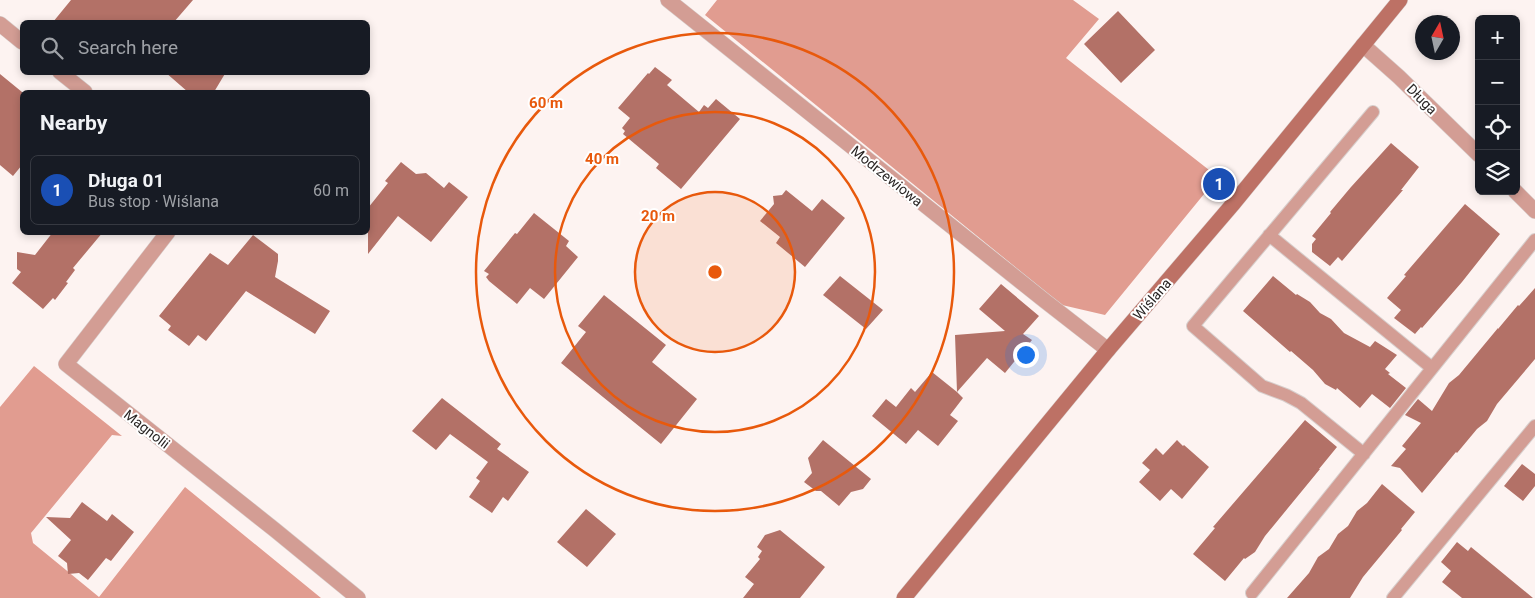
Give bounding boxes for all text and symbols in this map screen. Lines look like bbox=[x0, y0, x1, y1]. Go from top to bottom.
north arrow bbox=[1415, 15, 1460, 60]
map controls bbox=[1475, 15, 1520, 195]
button: + bbox=[1475, 15, 1520, 60]
search box bbox=[20, 20, 370, 75]
icon: search bbox=[38, 34, 66, 62]
text: Search here bbox=[78, 36, 178, 59]
button: − bbox=[1475, 60, 1520, 105]
street label: Długa bbox=[1404, 81, 1440, 117]
text: 60 m bbox=[529, 94, 563, 112]
button: locate bbox=[1475, 105, 1520, 150]
text: Nearby bbox=[40, 111, 107, 135]
street label: Modrzewiowa bbox=[848, 142, 926, 210]
text: 40 m bbox=[585, 150, 619, 168]
button: layers bbox=[1475, 150, 1520, 195]
pin: 1 bbox=[1203, 165, 1235, 203]
text: Długa 01 bbox=[88, 169, 164, 192]
text: 1 bbox=[52, 181, 62, 200]
text: 60 m bbox=[313, 181, 349, 200]
text: Bus stop · Wiślana bbox=[88, 192, 219, 211]
text: 20 m bbox=[641, 207, 675, 225]
centre of rings bbox=[706, 263, 724, 281]
street label: Wiślana bbox=[1130, 275, 1174, 323]
your location bbox=[1013, 342, 1039, 368]
street label: Magnolii bbox=[121, 406, 173, 452]

